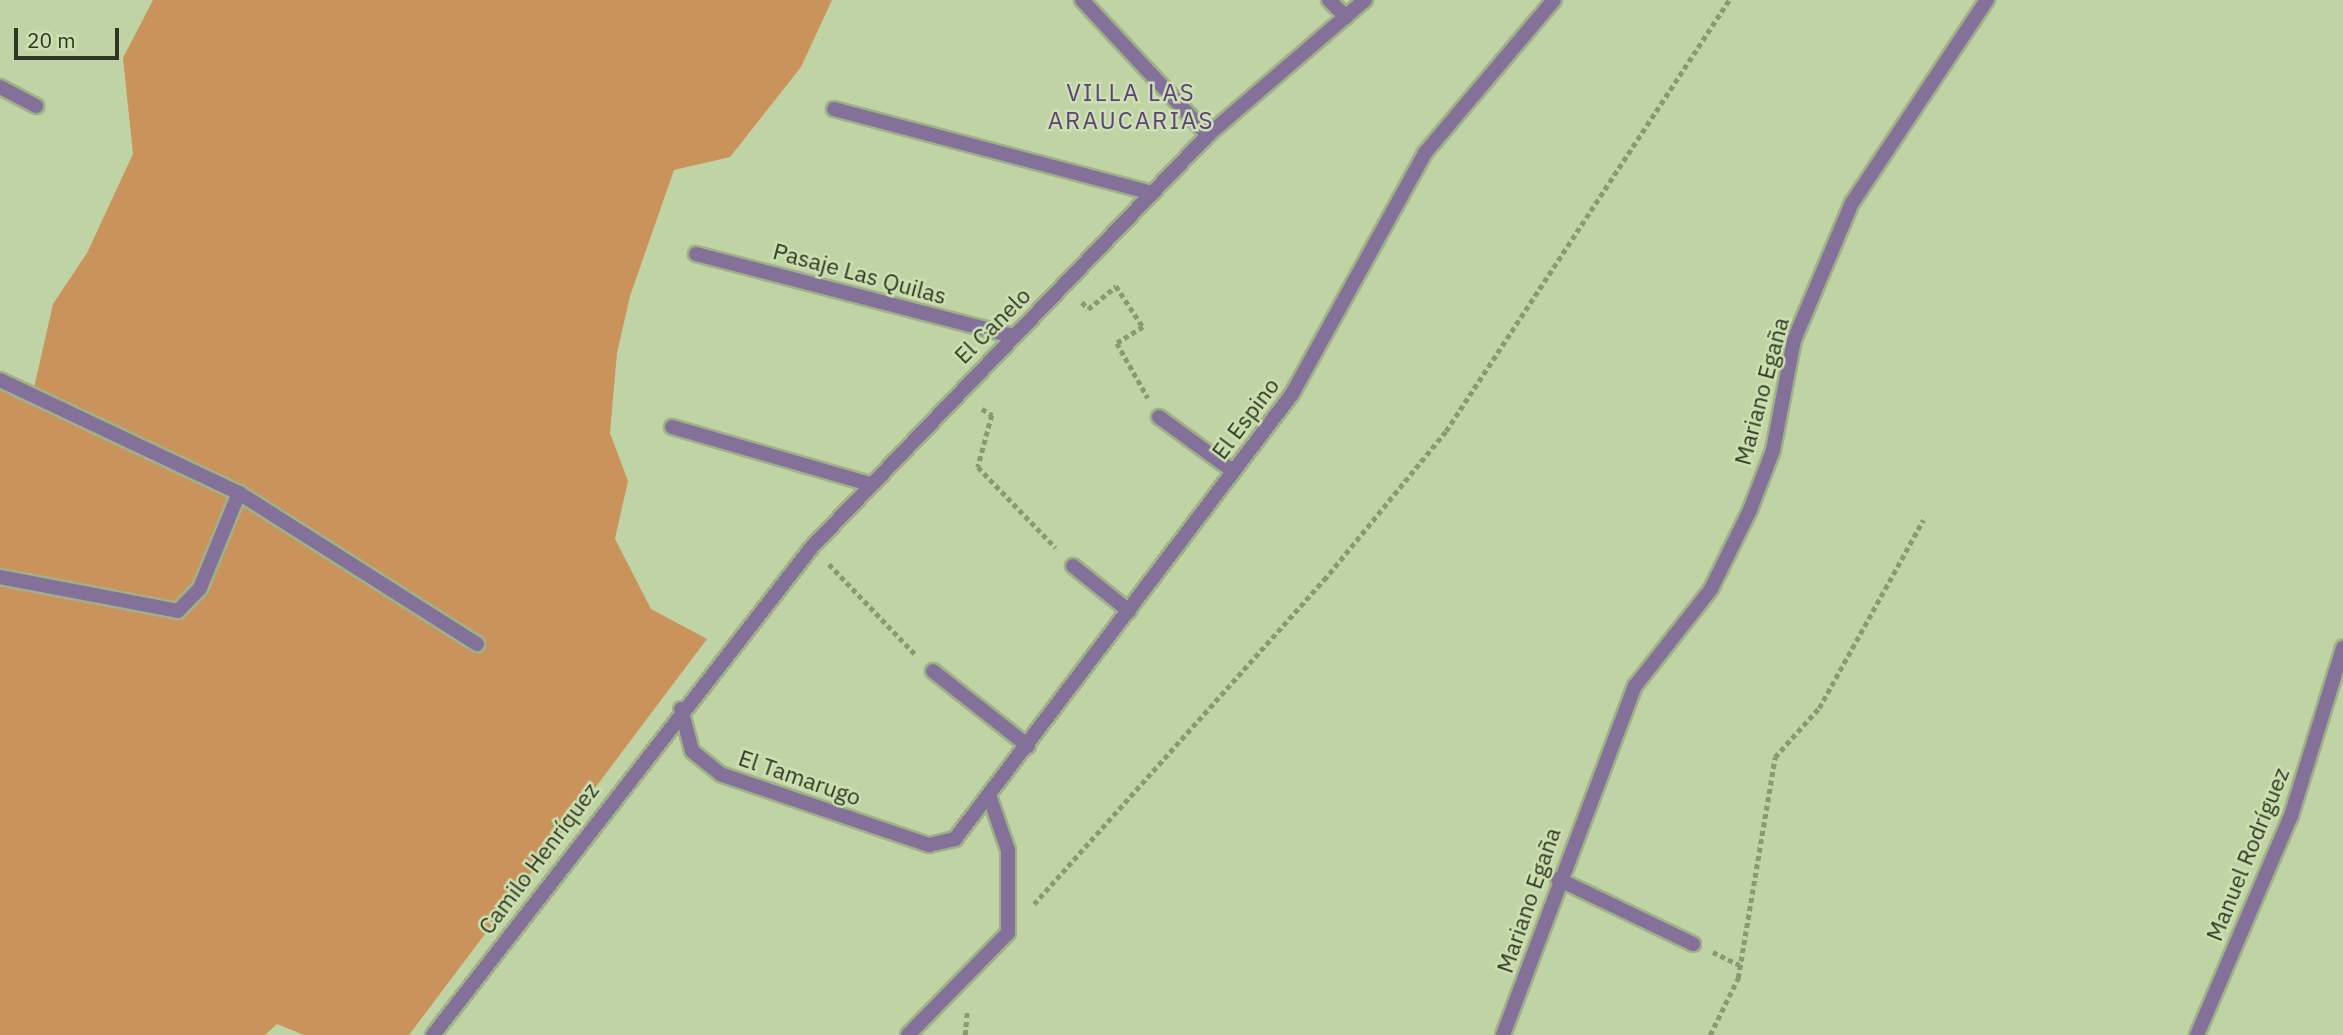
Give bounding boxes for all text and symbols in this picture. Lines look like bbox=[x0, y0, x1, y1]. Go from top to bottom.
scale bar bbox=[18, 14, 122, 58]
text: 20 m bbox=[27, 26, 76, 54]
district label: VILLA LAS ARAUCARIAS bbox=[1049, 79, 1213, 135]
street label: Pasaje Las Quilas bbox=[770, 237, 950, 309]
street label: El Canelo bbox=[948, 281, 1036, 369]
street label: Mariano Egaña bbox=[1728, 314, 1794, 468]
street label: El Espino bbox=[1205, 372, 1285, 464]
street label: El Tamarugo bbox=[735, 743, 865, 811]
street label: Manuel Rodríguez bbox=[2200, 763, 2294, 945]
street label: Camilo Henríquez bbox=[472, 777, 604, 939]
street label: Mariano Egaña bbox=[1490, 824, 1566, 976]

